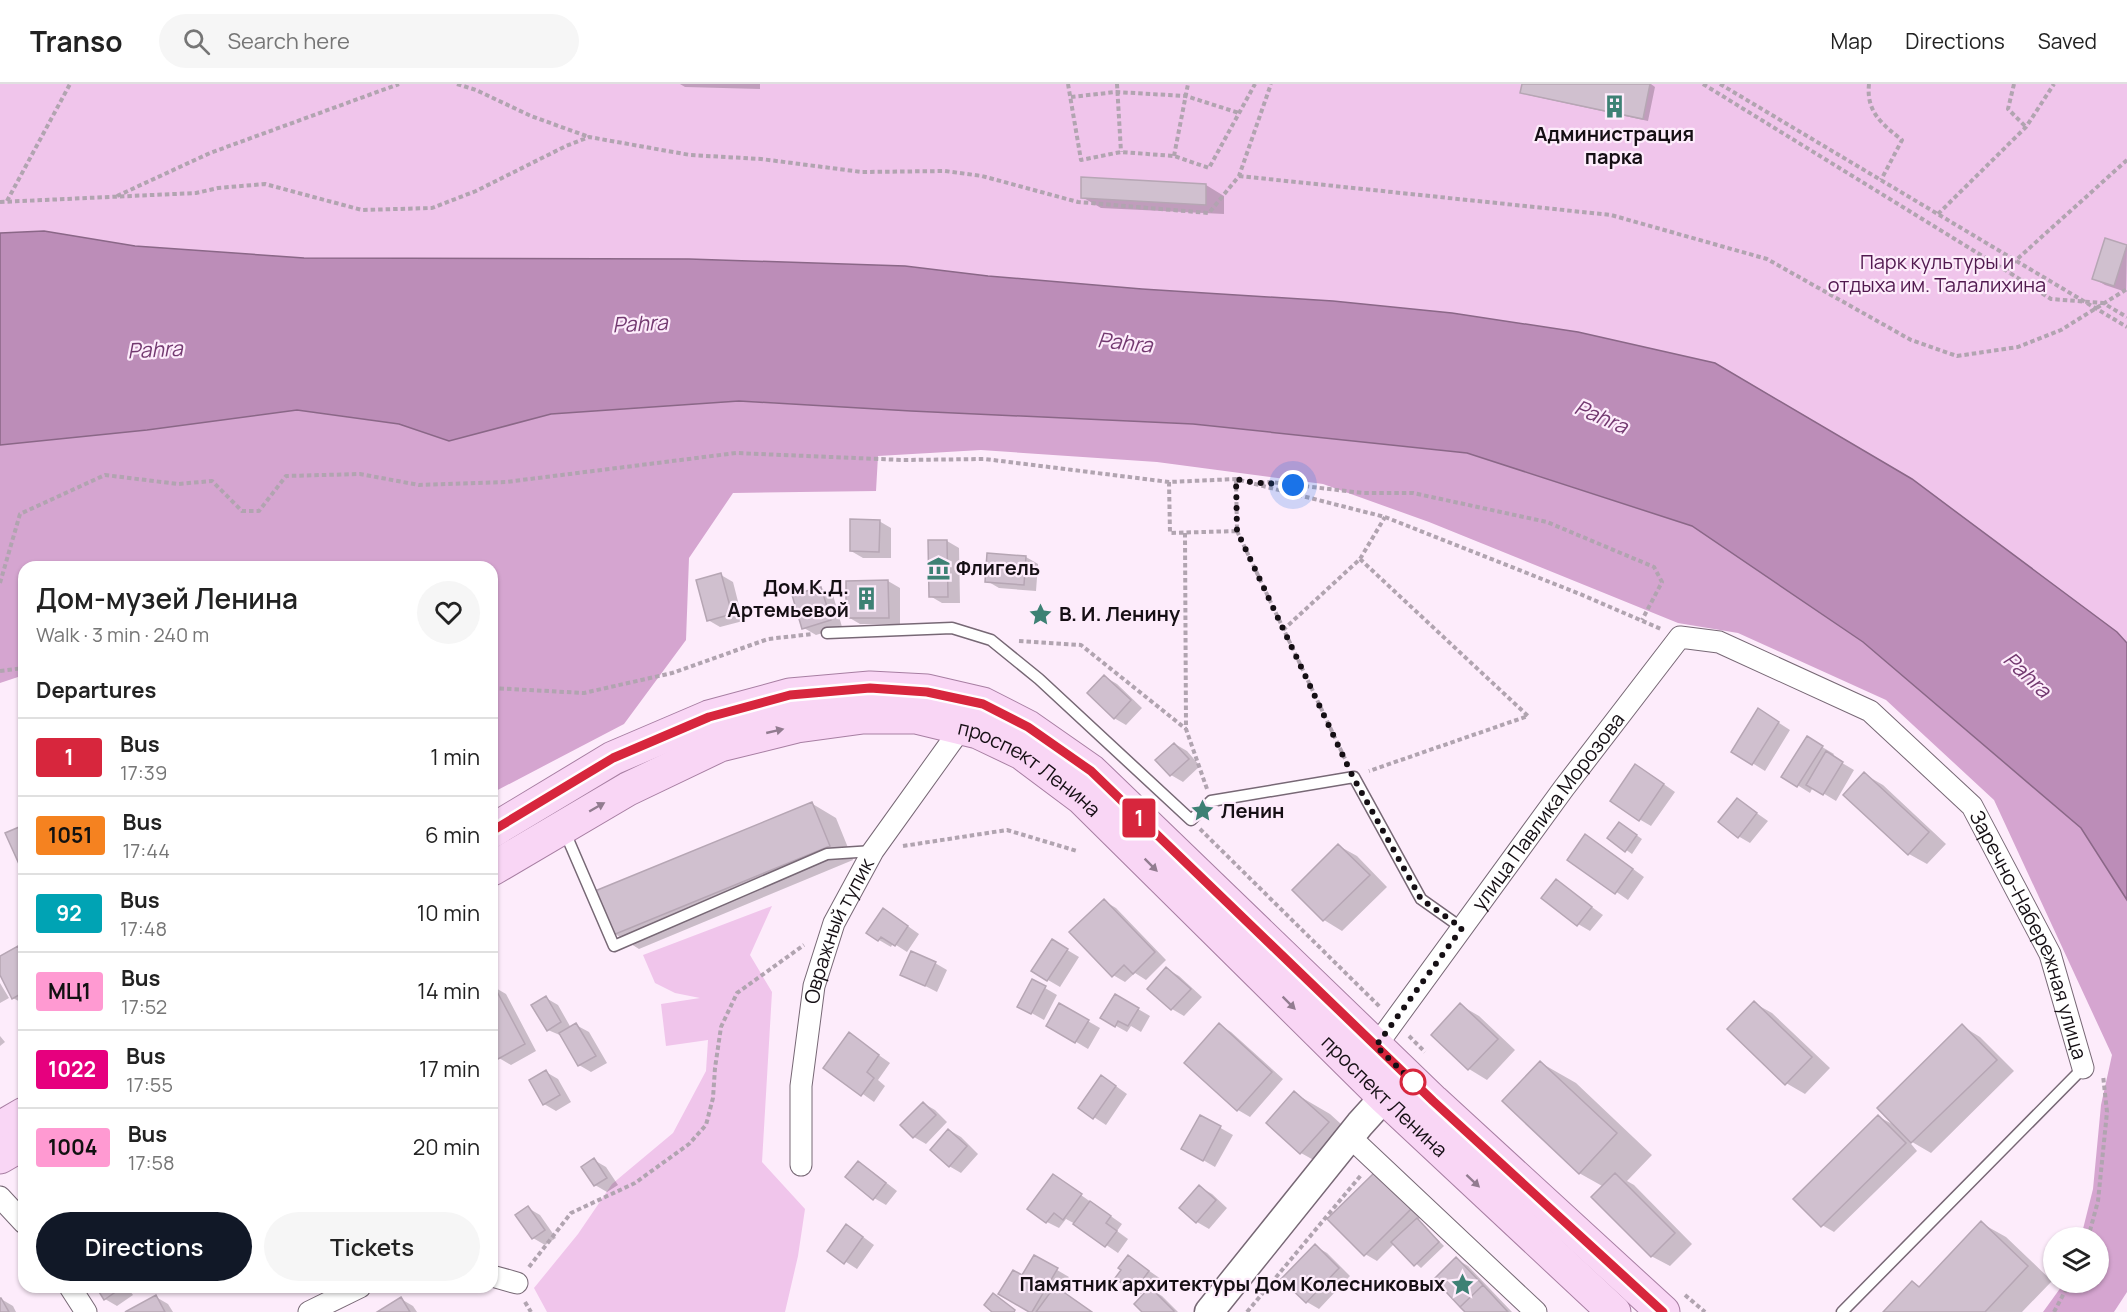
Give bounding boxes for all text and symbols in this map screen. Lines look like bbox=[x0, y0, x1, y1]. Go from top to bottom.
search box bbox=[159, 14, 579, 68]
text: Transo bbox=[30, 22, 123, 60]
icon: search bbox=[180, 25, 213, 58]
text: Search here bbox=[228, 26, 350, 56]
text: Map bbox=[1831, 27, 1872, 55]
text: Directions bbox=[1905, 27, 2005, 55]
text: Saved bbox=[2038, 27, 2097, 55]
building icon: Администрация парка bbox=[1601, 93, 1627, 119]
place label: Администрация парка bbox=[1534, 120, 1694, 170]
park label: Парк культуры и отдыха им. Талалихина bbox=[1828, 248, 2046, 298]
water label: Pahra bbox=[612, 308, 670, 338]
water label: Pahra bbox=[1096, 325, 1155, 359]
water label: Pahra bbox=[127, 334, 185, 364]
water label: Pahra bbox=[1571, 392, 1633, 440]
your location bbox=[1278, 470, 1308, 500]
place label: Флигель bbox=[956, 554, 1040, 581]
museum icon: Флигель bbox=[925, 555, 951, 581]
place label: Дом К.Д. Артемьевой bbox=[727, 573, 849, 623]
text: Дом-музей Ленина bbox=[36, 579, 298, 617]
button: heart bbox=[417, 581, 480, 644]
building icon: Дом К.Д. Артемьевой bbox=[854, 586, 880, 612]
place label: В. И. Ленину bbox=[1059, 600, 1181, 627]
place icon: В. И. Ленину bbox=[1028, 601, 1054, 627]
text: Walk · 3 min · 240 m bbox=[36, 621, 209, 648]
water label: Pahra bbox=[1998, 645, 2058, 704]
text: Departures bbox=[36, 675, 156, 705]
street label: улица Павлика Морозова bbox=[1465, 707, 1630, 916]
street label: проспект Ленина bbox=[955, 714, 1107, 822]
one-way arrow bbox=[766, 726, 784, 736]
text: Bus bbox=[120, 729, 160, 759]
text: 1 min bbox=[430, 742, 480, 772]
text: 1 bbox=[64, 743, 74, 771]
text: 17:39 bbox=[120, 759, 167, 786]
place label: Ленин bbox=[1221, 797, 1285, 824]
line badge: 1 bbox=[1120, 798, 1158, 838]
place icon: Ленин bbox=[1190, 798, 1216, 824]
one-way arrow bbox=[589, 802, 605, 813]
text: 1 bbox=[1134, 804, 1144, 832]
street label: Заречно-Набережная улица bbox=[1964, 806, 2094, 1062]
text: Bus bbox=[123, 807, 162, 837]
text: 6 min bbox=[425, 820, 480, 850]
text: 1051 bbox=[48, 821, 93, 849]
text: 17:44 bbox=[123, 837, 170, 864]
street label: Овражный тупик bbox=[798, 852, 880, 1005]
one-way arrow bbox=[1143, 858, 1157, 872]
text: Bus bbox=[120, 885, 160, 915]
text: 10 min bbox=[417, 898, 480, 928]
text: 92 bbox=[56, 899, 82, 927]
text: 17:48 bbox=[120, 915, 167, 942]
text: Bus bbox=[121, 963, 160, 993]
text: 14 min bbox=[417, 976, 480, 1006]
text: МЦ1 bbox=[48, 977, 91, 1005]
text: 17:52 bbox=[121, 993, 167, 1020]
one-way arrow bbox=[1282, 995, 1296, 1009]
street label: проспект Ленина bbox=[1316, 1029, 1454, 1163]
text: Bus bbox=[126, 1041, 166, 1071]
text: 17 min bbox=[419, 1054, 480, 1084]
text: 1022 bbox=[48, 1055, 96, 1083]
unlabelled marker bbox=[1400, 1069, 1426, 1095]
text: 17:55 bbox=[126, 1071, 173, 1098]
text: Bus bbox=[128, 1119, 167, 1149]
text: 20 min bbox=[413, 1132, 480, 1162]
text: 1004 bbox=[48, 1133, 98, 1161]
text: 17:58 bbox=[128, 1149, 175, 1176]
one-way arrow bbox=[1466, 1173, 1480, 1187]
button: Directions bbox=[36, 1212, 252, 1281]
button: Tickets bbox=[264, 1212, 480, 1281]
map controls bbox=[2043, 1227, 2109, 1293]
button: layers bbox=[2043, 1227, 2109, 1293]
place label: Памятник архитектуры Дом Колесниковых bbox=[1020, 1270, 1445, 1297]
place icon: Памятник архитектуры Дом Колесниковых bbox=[1450, 1271, 1476, 1297]

